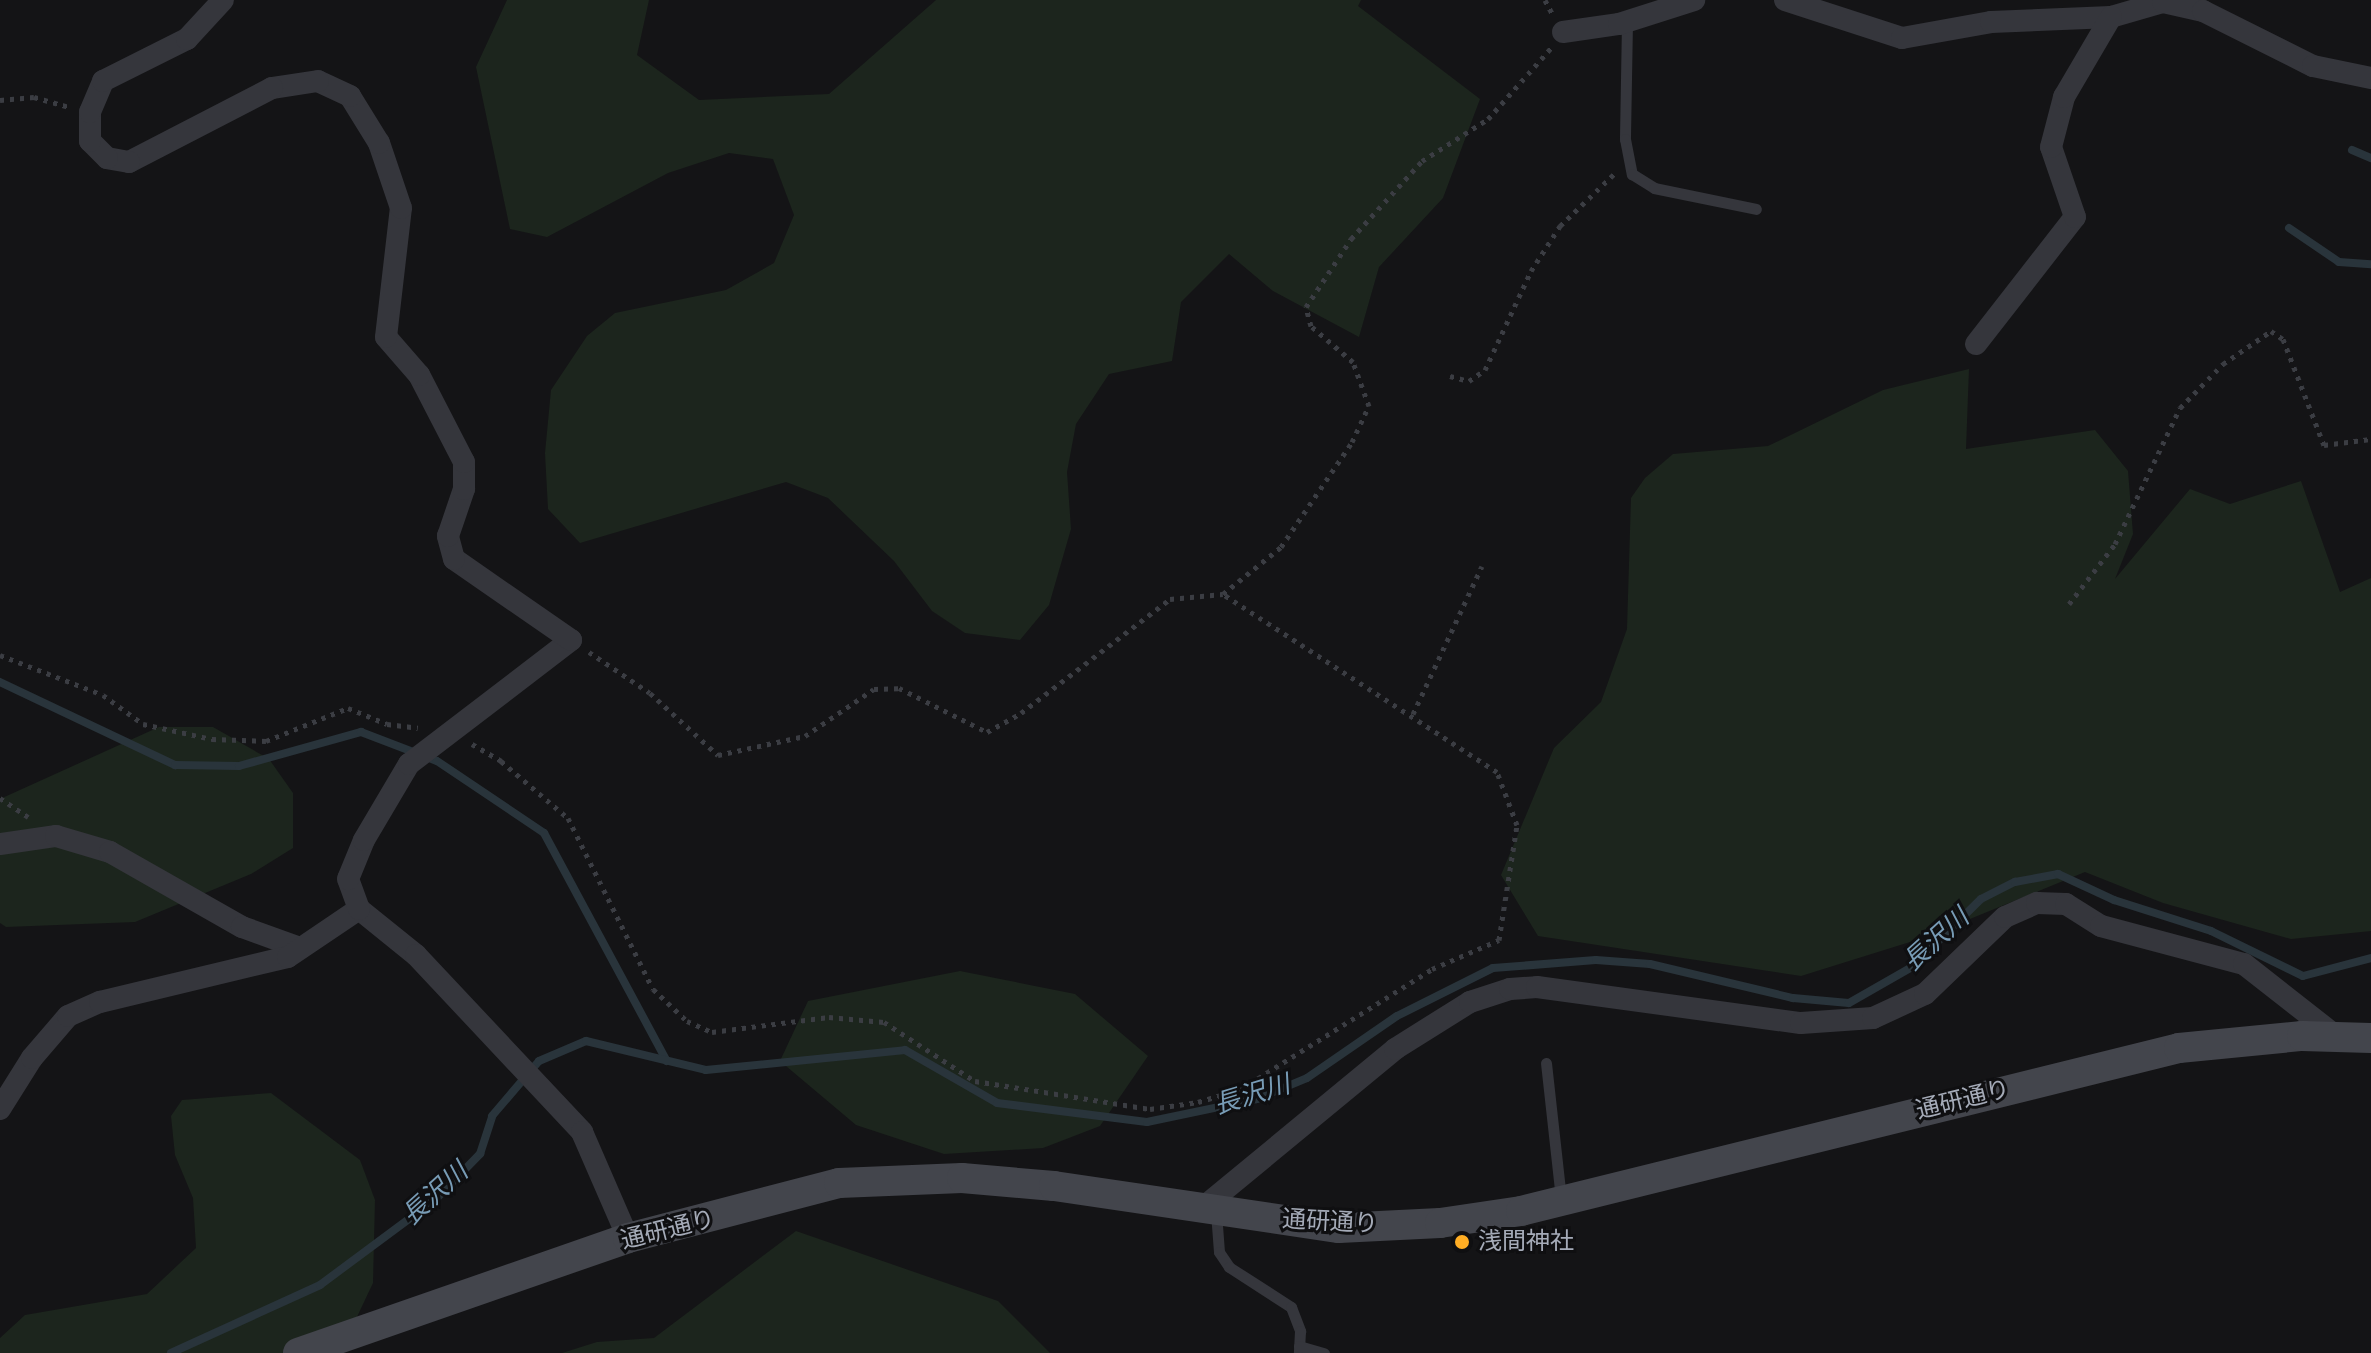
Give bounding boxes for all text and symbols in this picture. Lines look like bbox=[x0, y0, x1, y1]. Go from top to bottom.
water label: 長沢川 bbox=[1897, 902, 1975, 978]
water label: 長沢川 bbox=[1210, 1069, 1294, 1121]
street label: 通研通り bbox=[1913, 1074, 2013, 1126]
water label: 長沢川 bbox=[396, 1156, 474, 1232]
street label: 通研通り bbox=[618, 1204, 718, 1256]
street label: 通研通り bbox=[1281, 1205, 1379, 1239]
place label: 浅間神社 bbox=[1478, 1228, 1574, 1256]
marker: 浅間神社 bbox=[1453, 1233, 1471, 1251]

